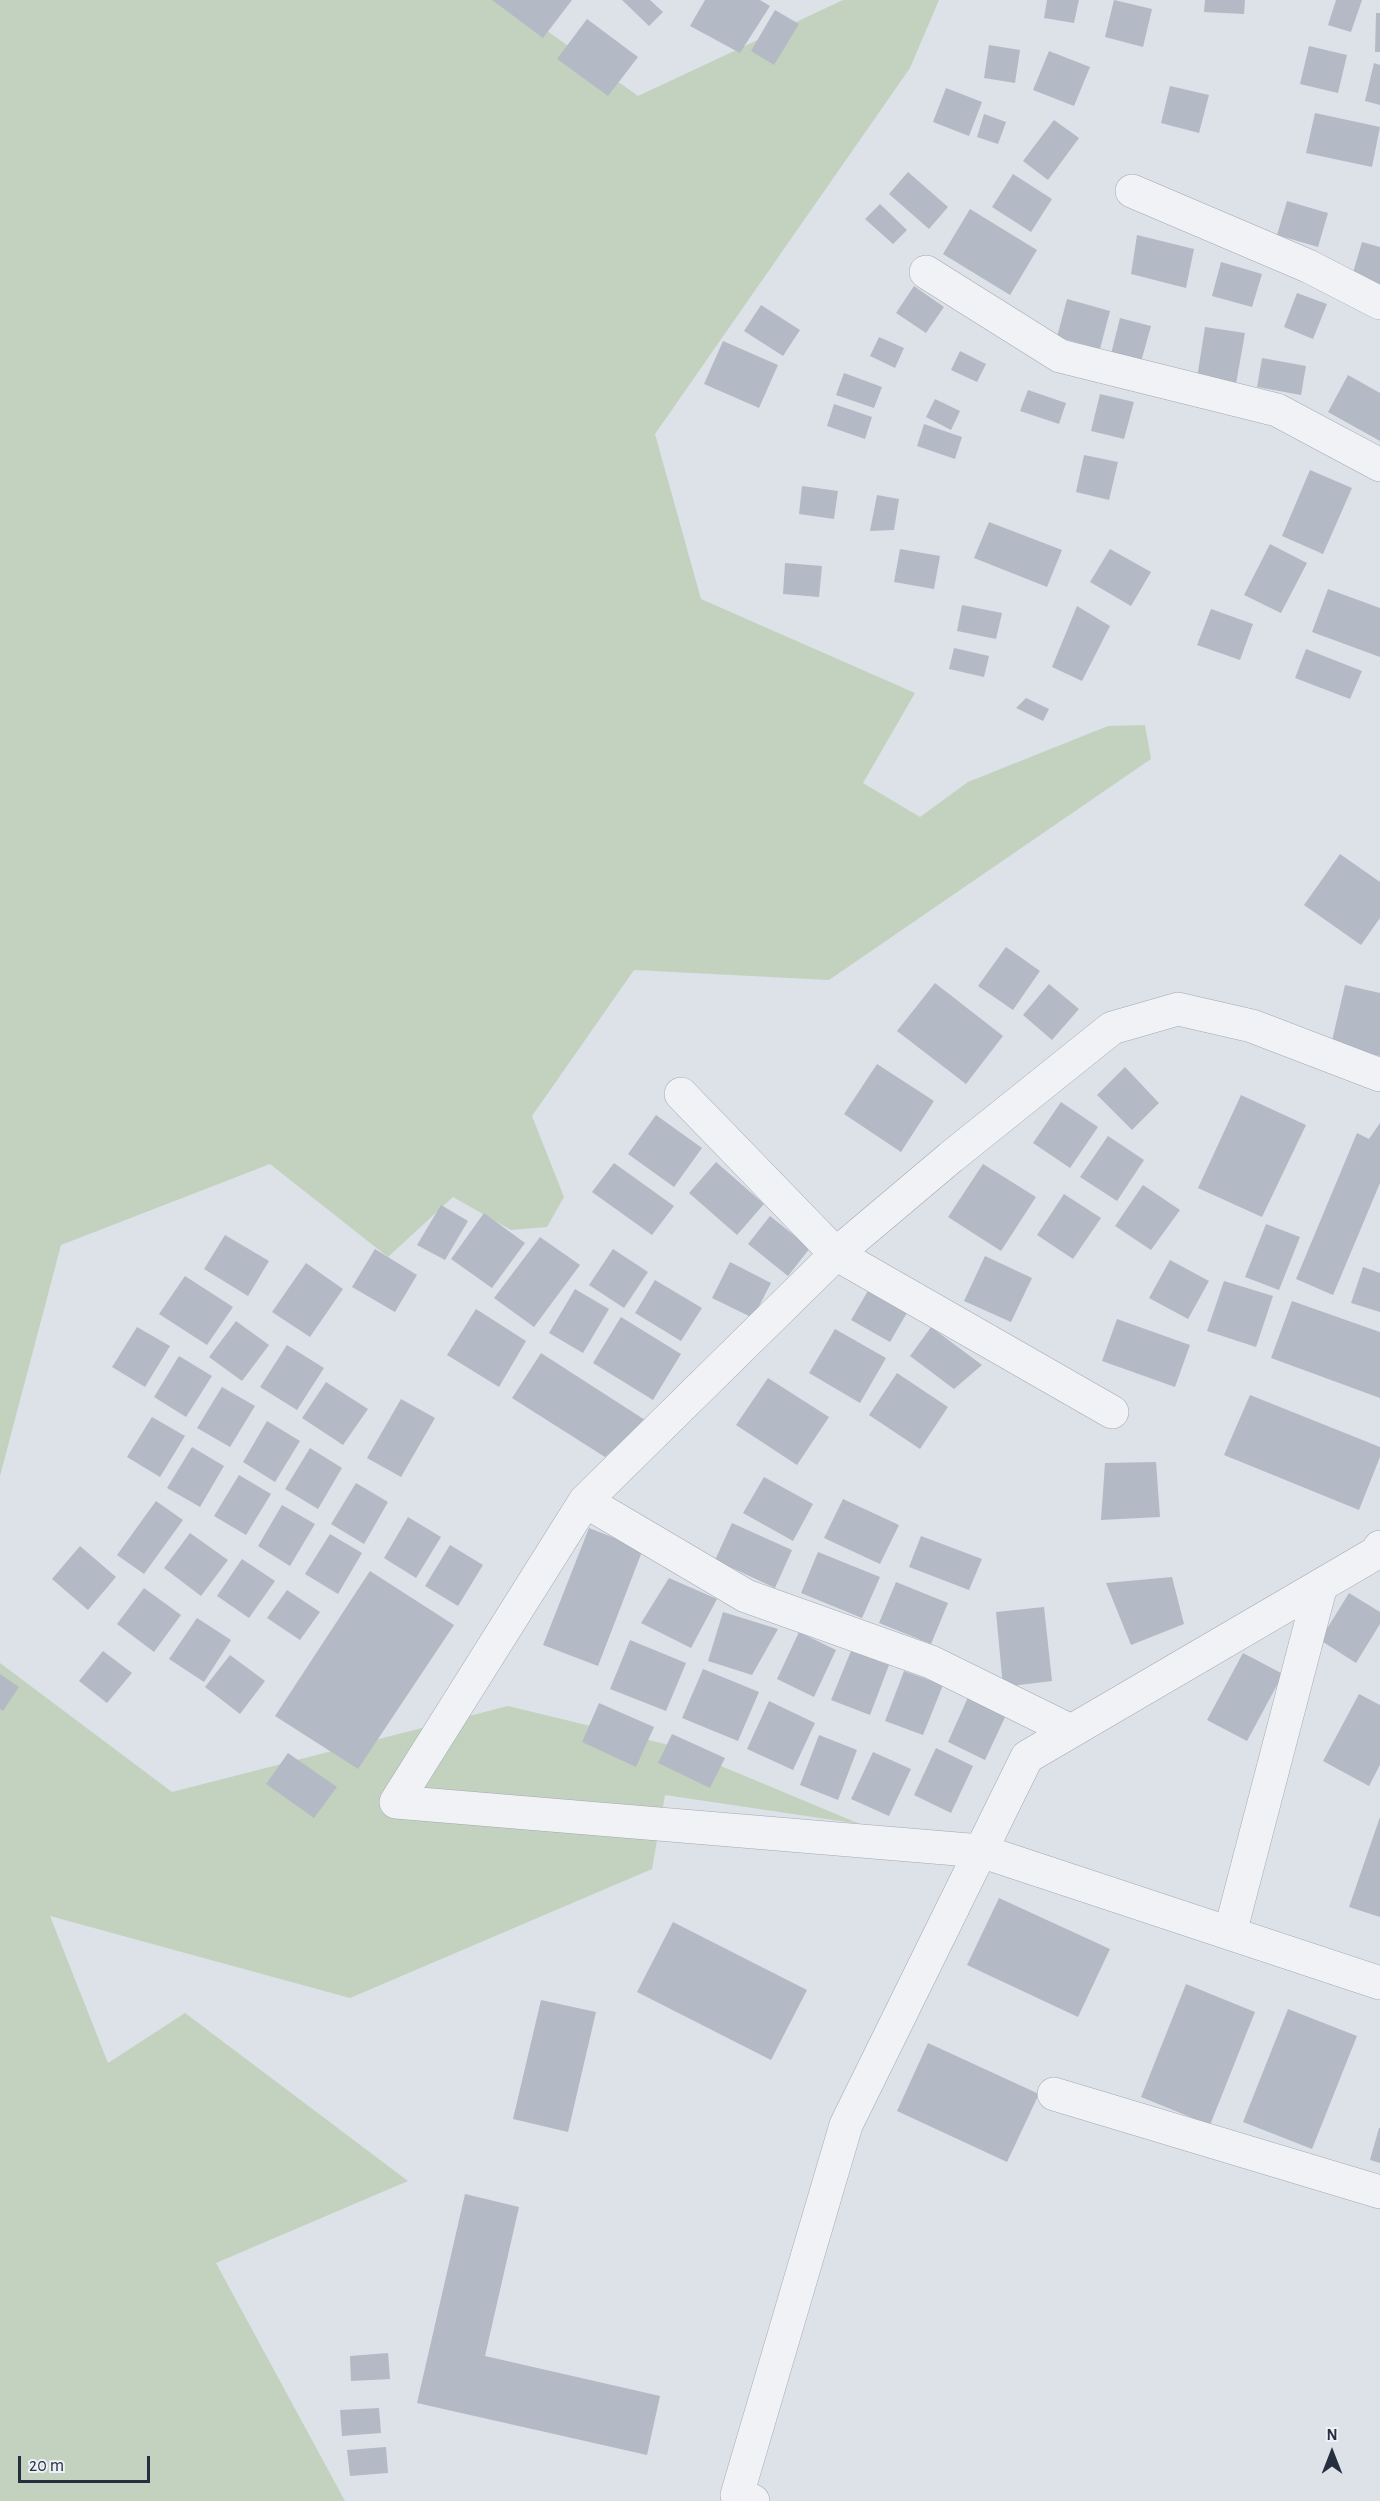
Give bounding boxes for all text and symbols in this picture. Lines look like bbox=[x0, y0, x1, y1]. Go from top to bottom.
north arrow bbox=[1302, 2423, 1362, 2483]
text: N bbox=[1326, 2427, 1338, 2443]
scale bar bbox=[21, 2444, 153, 2482]
text: 20 m bbox=[29, 2457, 64, 2475]

